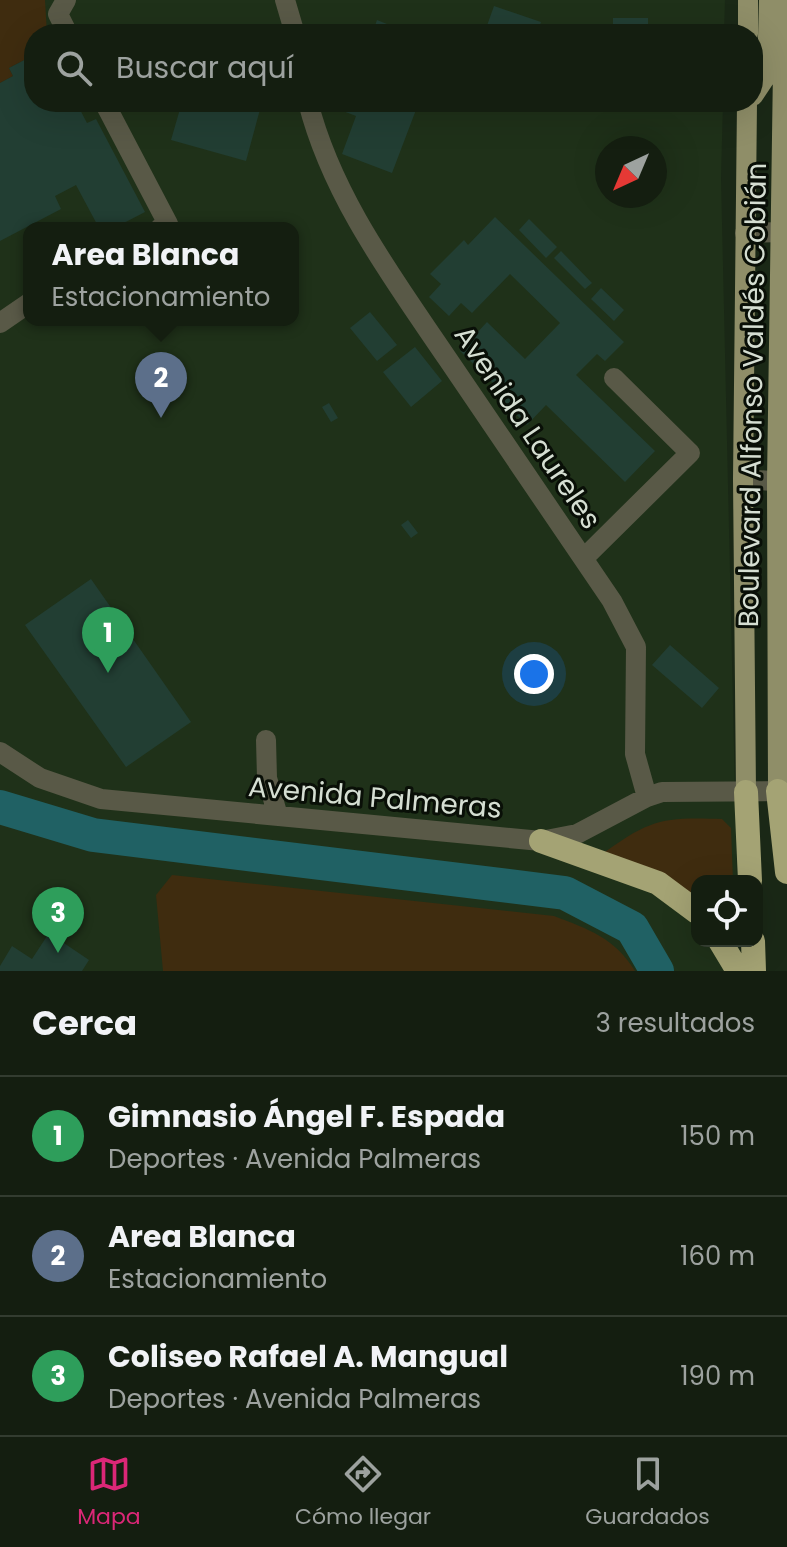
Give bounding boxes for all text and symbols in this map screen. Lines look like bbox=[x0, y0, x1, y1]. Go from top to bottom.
search box bbox=[24, 24, 763, 112]
icon: search bbox=[52, 46, 96, 90]
text: Buscar aquí bbox=[116, 46, 294, 89]
north arrow bbox=[595, 136, 667, 208]
street label: Boulevard Alfonso Valdés Cobián bbox=[729, 162, 776, 628]
popup bbox=[23, 222, 299, 326]
text: Area Blanca bbox=[51, 233, 239, 276]
text: Estacionamiento bbox=[51, 279, 271, 315]
street label: Avenida Laureles bbox=[445, 318, 610, 537]
pin: 2 bbox=[135, 352, 187, 418]
pin: 1 bbox=[82, 607, 134, 673]
your location bbox=[514, 654, 554, 694]
street label: Avenida Palmeras bbox=[247, 767, 503, 828]
map controls bbox=[691, 875, 763, 947]
button: locate bbox=[691, 875, 763, 947]
pin: 3 bbox=[32, 887, 84, 953]
text: Cerca bbox=[32, 999, 137, 1047]
text: 3 resultados bbox=[595, 1005, 755, 1041]
text: Gimnasio Ángel F. Espada bbox=[108, 1095, 505, 1138]
text: 1 bbox=[53, 1118, 63, 1154]
text: 150 m bbox=[680, 1118, 755, 1154]
text: Deportes · Avenida Palmeras bbox=[108, 1141, 481, 1177]
text: Area Blanca bbox=[108, 1215, 296, 1258]
text: 2 bbox=[51, 1238, 65, 1274]
text: 160 m bbox=[680, 1238, 755, 1274]
text: Estacionamiento bbox=[108, 1261, 327, 1297]
text: Coliseo Rafael A. Mangual bbox=[108, 1335, 508, 1378]
text: 3 bbox=[50, 1358, 66, 1394]
text: 190 m bbox=[680, 1358, 755, 1394]
text: Deportes · Avenida Palmeras bbox=[108, 1381, 481, 1417]
tab: Mapa bbox=[77, 1452, 141, 1533]
tab: Cómo llegar bbox=[295, 1452, 431, 1533]
tab: Guardados bbox=[585, 1452, 710, 1533]

